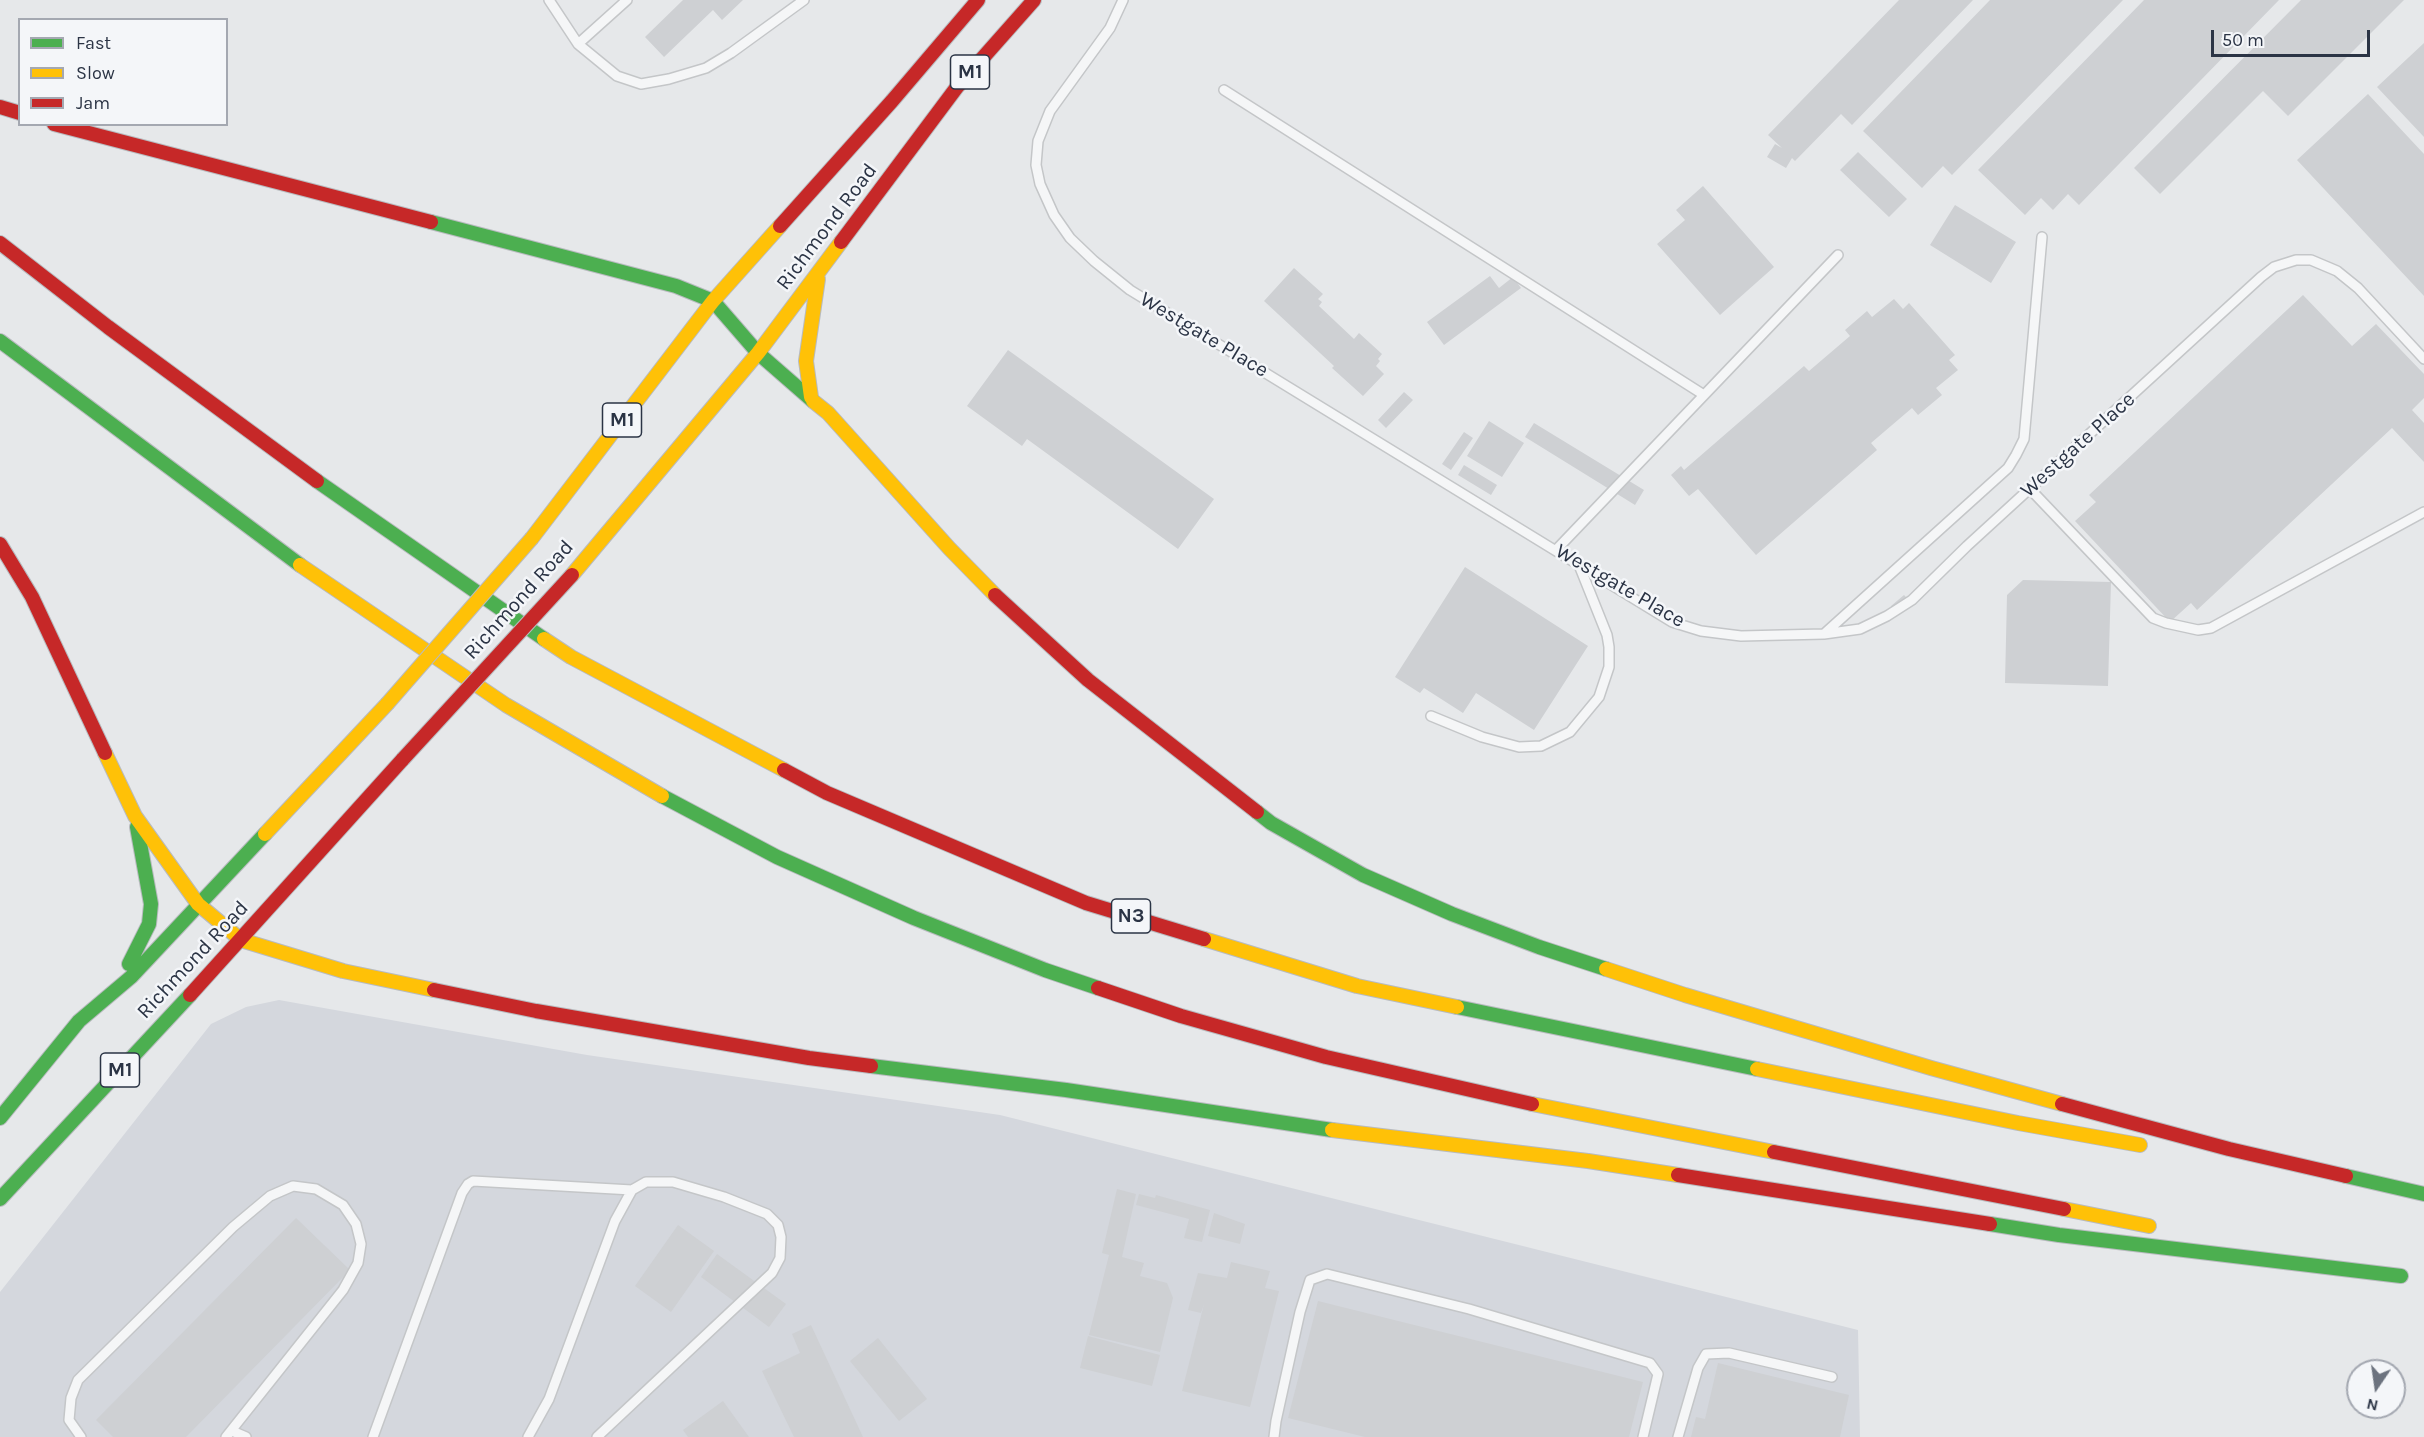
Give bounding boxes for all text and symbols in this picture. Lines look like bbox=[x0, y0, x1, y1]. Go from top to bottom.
legend bbox=[18, 18, 228, 126]
scale bar bbox=[2214, 18, 2373, 56]
text: 50 m bbox=[2222, 29, 2264, 51]
text: Fast bbox=[76, 32, 111, 54]
road number: M1 bbox=[950, 55, 990, 89]
text: Slow bbox=[76, 62, 115, 84]
text: Jam bbox=[76, 92, 110, 114]
street label: Richmond Road bbox=[771, 159, 883, 295]
street label: Westgate Place bbox=[1135, 287, 1273, 383]
street label: Westgate Place bbox=[2015, 387, 2141, 503]
road number: M1 bbox=[602, 403, 642, 437]
street label: Richmond Road bbox=[459, 535, 579, 665]
street label: Westgate Place bbox=[1551, 539, 1689, 633]
street label: Richmond Road bbox=[132, 896, 254, 1024]
road number: N3 bbox=[1112, 899, 1150, 933]
road number: M1 bbox=[100, 1053, 140, 1087]
north arrow bbox=[2346, 1359, 2406, 1419]
text: N bbox=[2365, 1395, 2380, 1416]

